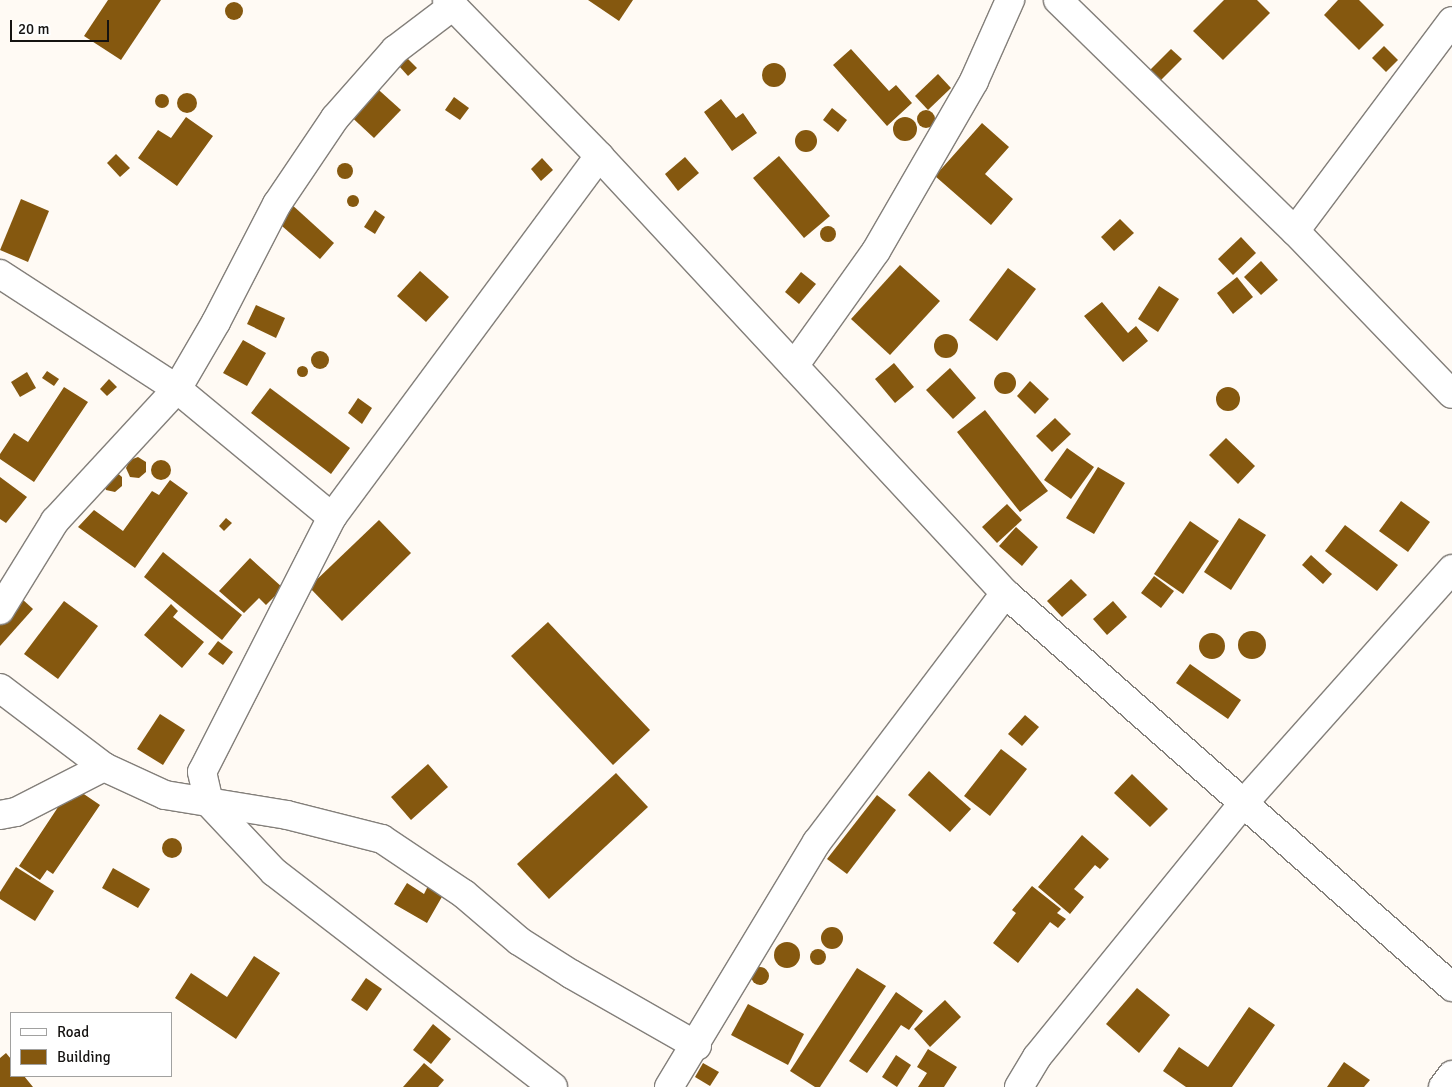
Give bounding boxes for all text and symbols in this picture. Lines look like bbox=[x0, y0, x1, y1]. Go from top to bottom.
scale bar bbox=[12, 10, 111, 42]
text: 20 m bbox=[18, 20, 49, 38]
legend bbox=[10, 1012, 172, 1077]
text: Road bbox=[57, 1023, 89, 1041]
text: Building bbox=[57, 1048, 111, 1066]

